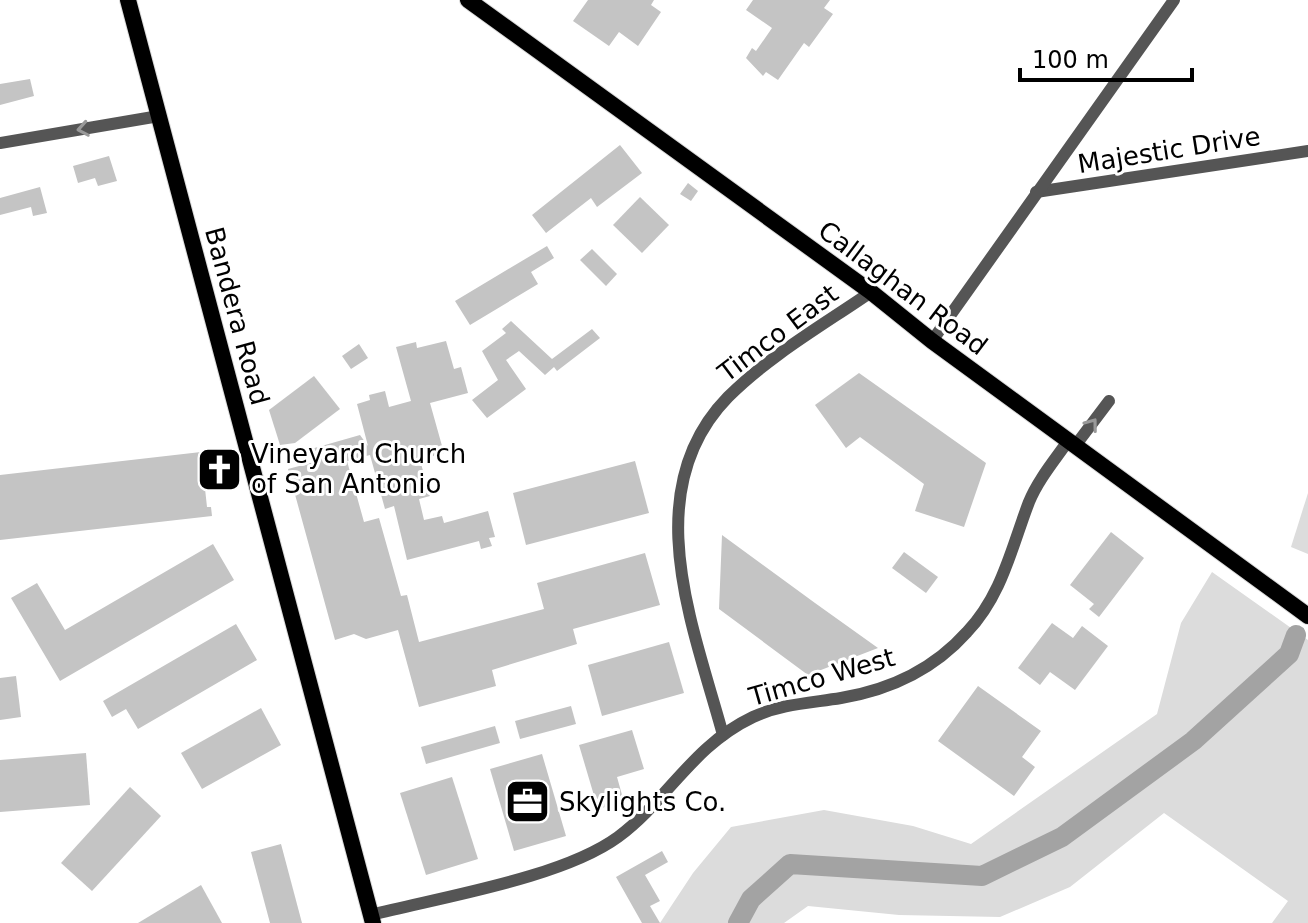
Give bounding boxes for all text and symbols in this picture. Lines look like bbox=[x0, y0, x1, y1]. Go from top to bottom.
scale bar bbox=[1020, 32, 1192, 82]
text: 100 m bbox=[1032, 46, 1109, 74]
one-way arrow bbox=[76, 120, 89, 137]
street label: Majestic Drive bbox=[1076, 121, 1262, 179]
street label: Callaghan Road bbox=[813, 215, 993, 361]
street label: Bandera Road bbox=[199, 224, 275, 408]
street label: Timco East bbox=[711, 278, 844, 388]
one-way arrow bbox=[1083, 418, 1097, 432]
place label: Vineyard Church of San Antonio bbox=[251, 439, 466, 499]
church icon: Vineyard Church of San Antonio bbox=[196, 445, 244, 493]
street label: Timco West bbox=[745, 642, 898, 712]
office icon: Skylights Co. bbox=[504, 778, 552, 826]
place label: Skylights Co. bbox=[559, 787, 726, 817]

